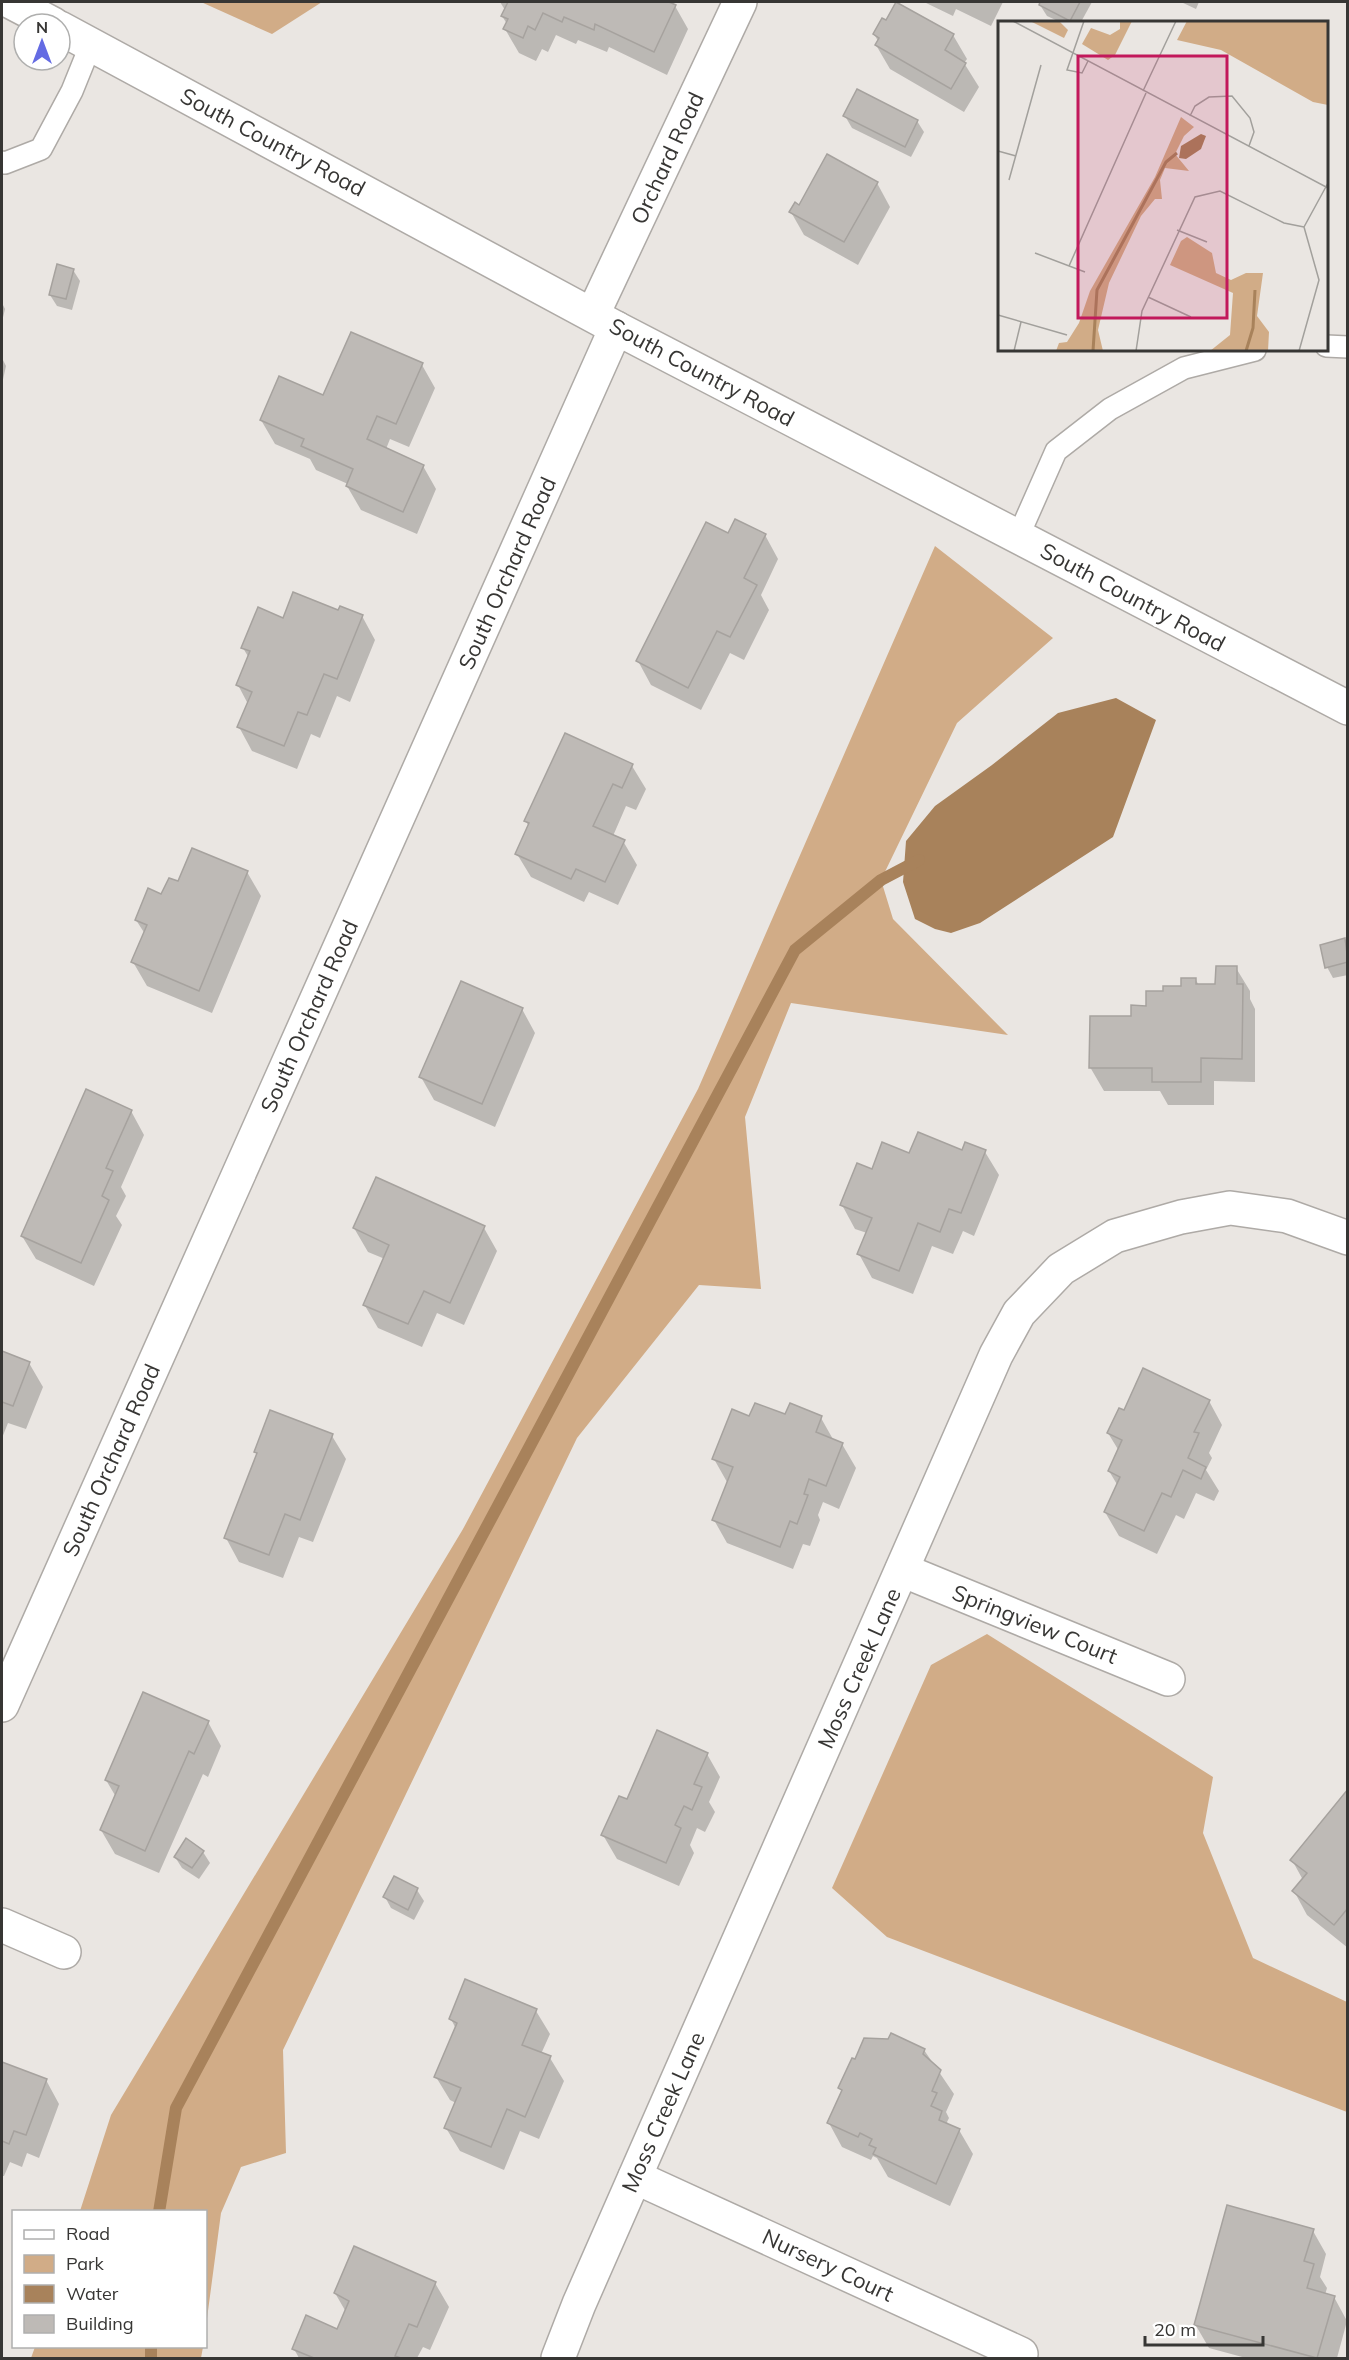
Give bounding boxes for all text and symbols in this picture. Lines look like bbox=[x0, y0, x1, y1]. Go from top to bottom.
north arrow bbox=[12, 12, 72, 72]
text: N bbox=[36, 17, 48, 37]
inset map bbox=[998, 21, 1328, 351]
street label: South Country Road bbox=[176, 81, 370, 203]
street label: Orchard Road bbox=[624, 87, 710, 229]
street label: South Country Road bbox=[605, 311, 799, 433]
street label: South Orchard Road bbox=[452, 472, 562, 674]
street label: South Country Road bbox=[1036, 536, 1230, 658]
street label: South Orchard Road bbox=[254, 915, 364, 1117]
street label: South Orchard Road bbox=[56, 1359, 166, 1561]
street label: Springview Court bbox=[948, 1578, 1122, 1670]
street label: Moss Creek Lane bbox=[811, 1583, 907, 1753]
street label: Moss Creek Lane bbox=[615, 2027, 711, 2197]
legend bbox=[12, 2210, 207, 2348]
text: Road bbox=[66, 2222, 110, 2245]
street label: Nursery Court bbox=[758, 2222, 898, 2308]
text: Park bbox=[66, 2252, 105, 2275]
text: Water bbox=[66, 2282, 119, 2305]
scale bar bbox=[1145, 2309, 1264, 2347]
text: Building bbox=[66, 2312, 134, 2335]
text: 20 m bbox=[1154, 2318, 1196, 2341]

